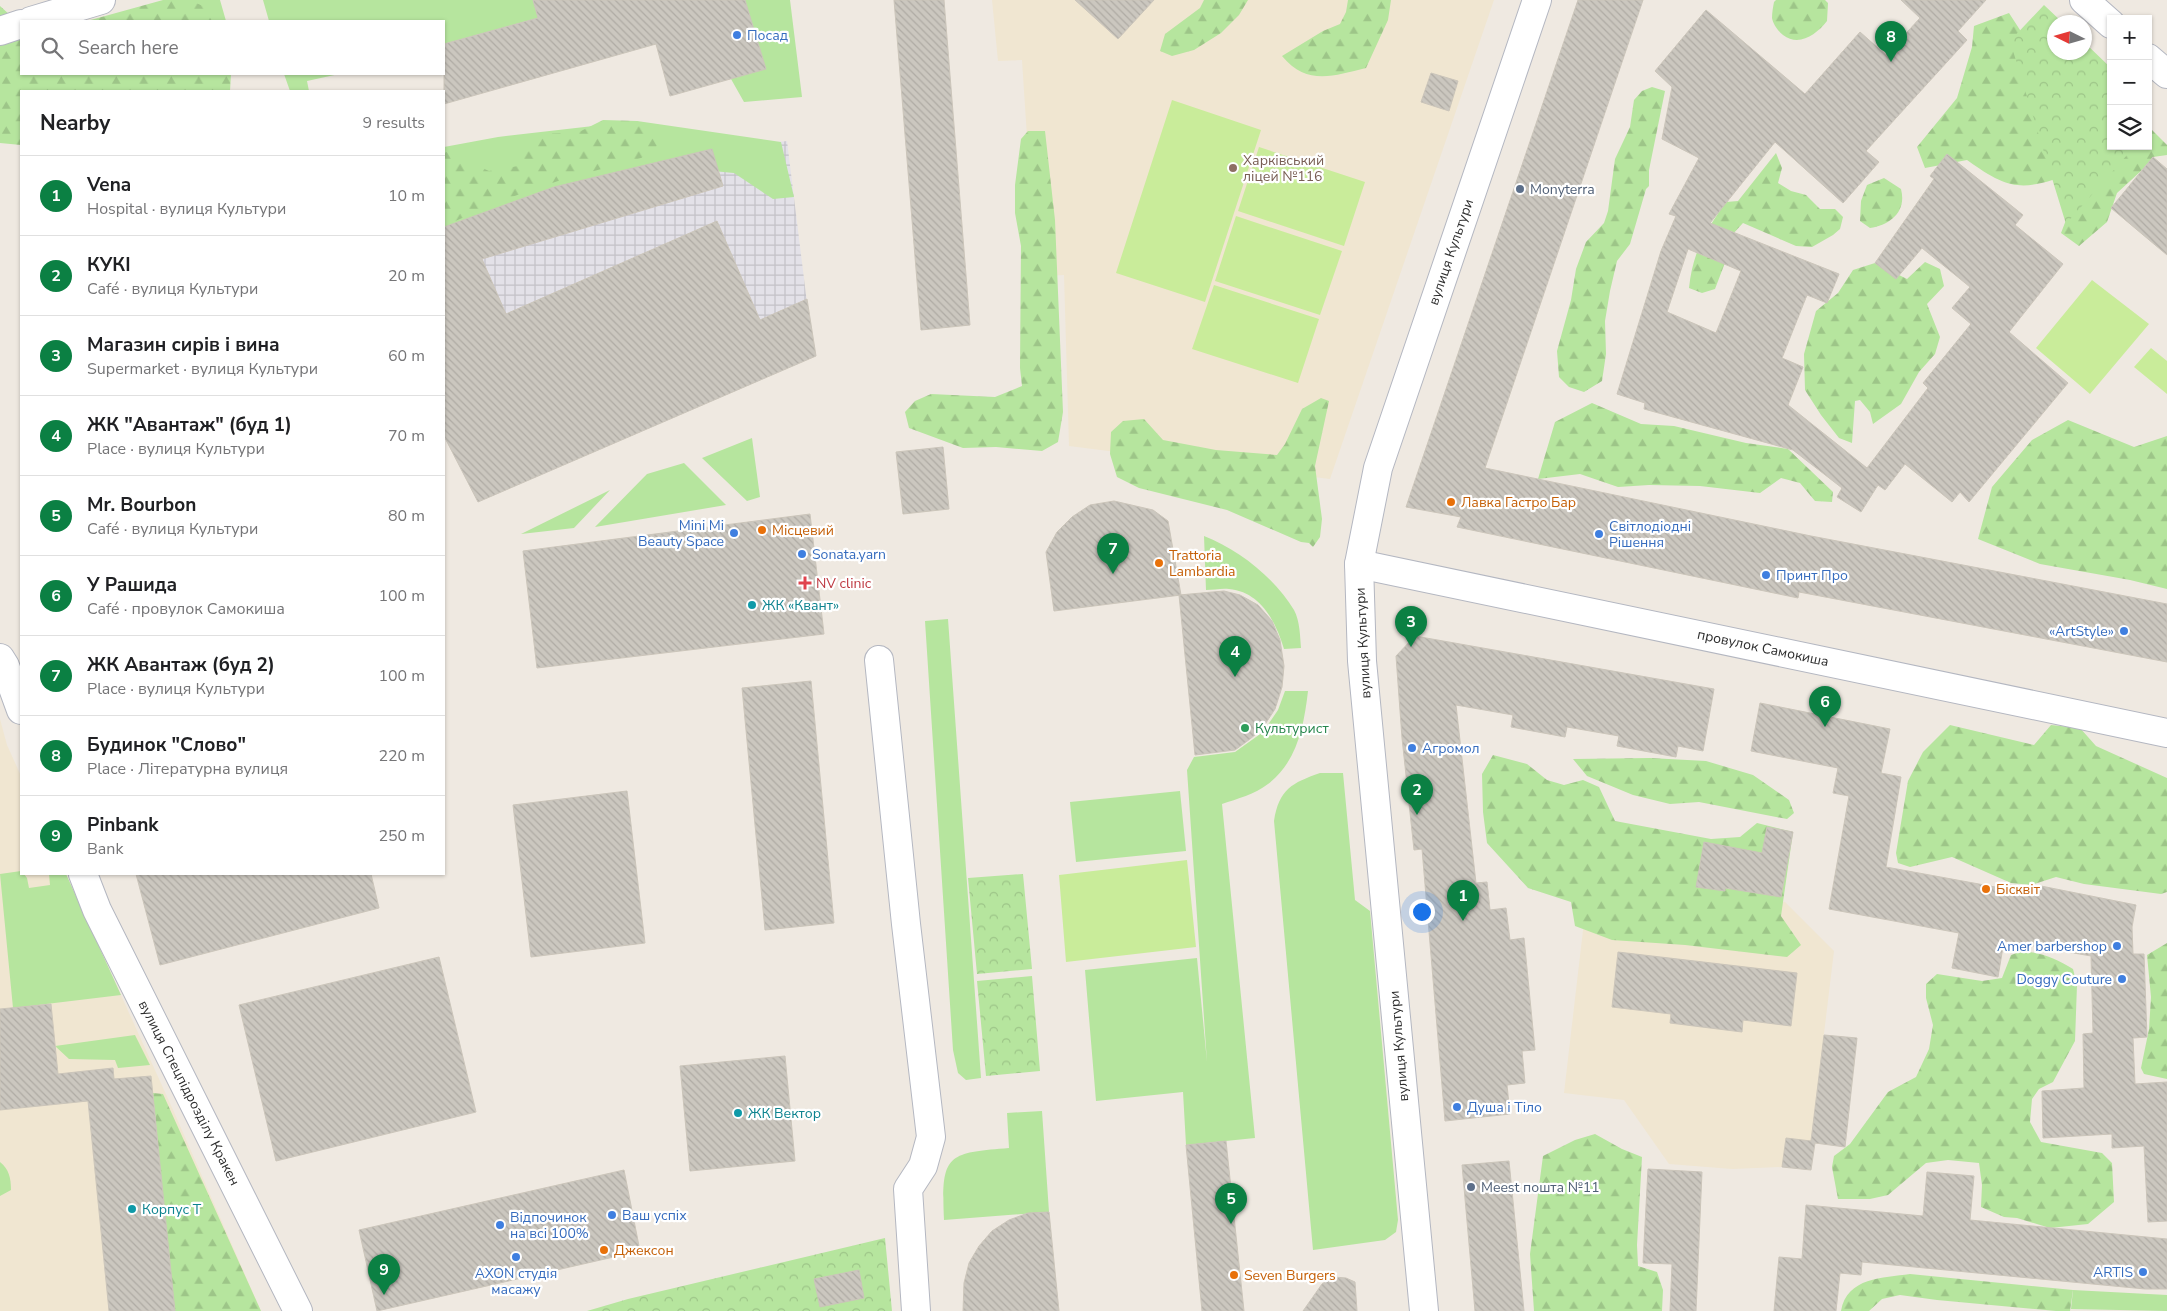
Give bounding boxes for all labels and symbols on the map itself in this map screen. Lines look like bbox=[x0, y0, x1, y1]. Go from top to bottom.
north arrow bbox=[2047, 15, 2092, 60]
pin: 8 bbox=[1875, 21, 1907, 62]
place label: Посад bbox=[747, 26, 788, 45]
marker: Посад bbox=[731, 29, 743, 41]
place label: Харківський ліцей №116 bbox=[1243, 151, 1324, 186]
marker: Харківський ліцей №116 bbox=[1227, 162, 1239, 174]
place label: Monyterra bbox=[1530, 180, 1595, 199]
marker: Monyterra bbox=[1514, 183, 1526, 195]
street label: вулиця Культури bbox=[1424, 196, 1478, 308]
place label: Лавка Гастро Бар bbox=[1461, 493, 1576, 512]
marker: Лавка Гастро Бар bbox=[1445, 496, 1457, 508]
place label: Mini Mi Beauty Space bbox=[638, 516, 724, 551]
place label: Світлодіодні Рішення bbox=[1609, 517, 1691, 552]
place label: Місцевий bbox=[772, 521, 834, 540]
marker: Місцевий bbox=[756, 524, 768, 536]
marker: Mini Mi Beauty Space bbox=[728, 527, 740, 539]
marker: Світлодіодні Рішення bbox=[1593, 528, 1605, 540]
pin: 7 bbox=[1097, 533, 1129, 574]
place label: Sonata.yarn bbox=[812, 545, 886, 564]
place label: Trattoria Lambardia bbox=[1169, 546, 1235, 581]
marker: Sonata.yarn bbox=[796, 548, 808, 560]
marker: Trattoria Lambardia bbox=[1153, 557, 1165, 569]
place label: Принт Про bbox=[1776, 566, 1848, 585]
marker: Принт Про bbox=[1760, 569, 1772, 581]
place label: NV clinic bbox=[816, 574, 872, 593]
marker: NV clinic bbox=[798, 576, 812, 590]
street label: вулиця Культури bbox=[1351, 587, 1375, 699]
place label: ЖК «Квант» bbox=[762, 596, 839, 615]
marker: ЖК «Квант» bbox=[746, 599, 758, 611]
pin: 3 bbox=[1395, 606, 1427, 647]
place label: «ArtStyle» bbox=[2049, 622, 2114, 641]
street label: провулок Самокиша bbox=[1695, 625, 1831, 671]
marker: «ArtStyle» bbox=[2118, 625, 2130, 637]
pin: 4 bbox=[1219, 636, 1251, 677]
pin: 6 bbox=[1809, 686, 1841, 727]
place label: Культурист bbox=[1255, 719, 1329, 738]
marker: Культурист bbox=[1239, 722, 1251, 734]
place label: Агромол bbox=[1422, 739, 1480, 758]
marker: Агромол bbox=[1406, 742, 1418, 754]
pin: 2 bbox=[1401, 774, 1433, 815]
pin: 1 bbox=[1447, 880, 1479, 921]
place label: Бісквіт bbox=[1996, 880, 2041, 899]
marker: Бісквіт bbox=[1980, 883, 1992, 895]
your location bbox=[1409, 899, 1435, 925]
place label: Amer barbershop bbox=[1997, 937, 2107, 956]
marker: Amer barbershop bbox=[2111, 940, 2123, 952]
place label: Doggy Сouture bbox=[2016, 970, 2112, 989]
marker: Doggy Сouture bbox=[2116, 973, 2128, 985]
street label: вулиця Культури bbox=[1385, 990, 1413, 1102]
street label: вулиця Спецпідрозділу Кракен bbox=[134, 997, 244, 1189]
place label: Душа і Тіло bbox=[1467, 1098, 1542, 1117]
marker: Душа і Тіло bbox=[1451, 1101, 1463, 1113]
place label: ЖК Вектор bbox=[748, 1104, 821, 1123]
marker: ЖК Вектор bbox=[732, 1107, 744, 1119]
place label: Meest пошта №11 bbox=[1481, 1178, 1600, 1197]
marker: Meest пошта №11 bbox=[1465, 1181, 1477, 1193]
pin: 5 bbox=[1215, 1183, 1247, 1224]
place label: Корпус T bbox=[142, 1200, 202, 1219]
marker: Корпус T bbox=[126, 1203, 138, 1215]
place label: Ваш успіх bbox=[622, 1206, 687, 1225]
place label: Відпочинок на всі 100% bbox=[510, 1208, 589, 1243]
marker: Ваш успіх bbox=[606, 1209, 618, 1221]
marker: Відпочинок на всі 100% bbox=[494, 1219, 506, 1231]
place label: Джексон bbox=[614, 1241, 674, 1260]
marker: Джексон bbox=[598, 1244, 610, 1256]
marker: AXON студія масажу bbox=[510, 1251, 522, 1263]
pin: 9 bbox=[368, 1254, 400, 1295]
place label: ARTIS bbox=[2093, 1263, 2133, 1282]
place label: AXON студія масажу bbox=[475, 1264, 557, 1299]
place label: Seven Burgers bbox=[1244, 1266, 1336, 1285]
marker: ARTIS bbox=[2137, 1266, 2149, 1278]
marker: Seven Burgers bbox=[1228, 1269, 1240, 1281]

